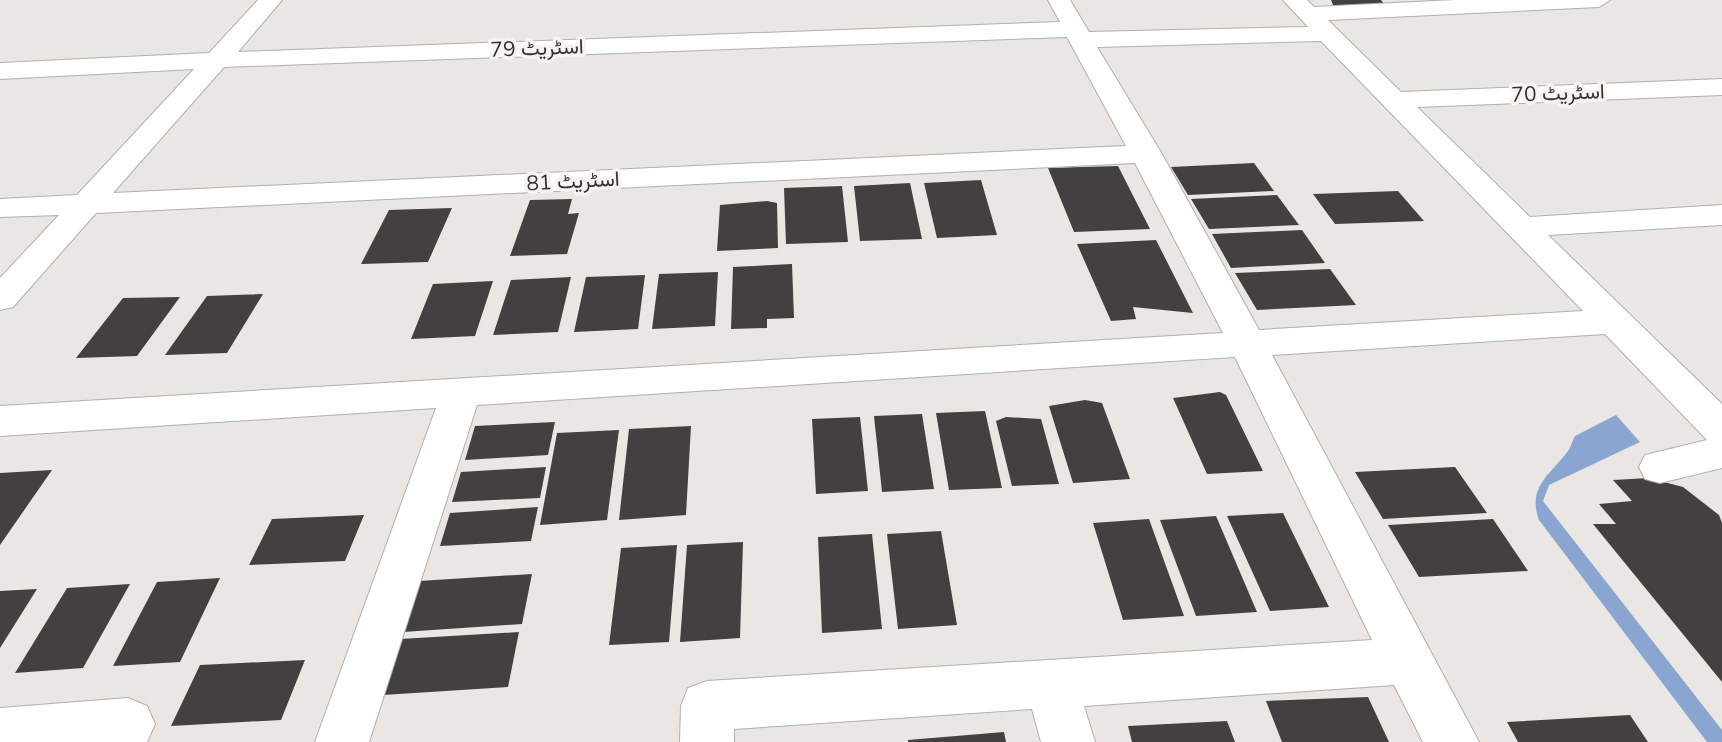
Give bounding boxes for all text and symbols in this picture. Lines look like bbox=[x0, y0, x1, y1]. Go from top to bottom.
street label: اسٹریٹ 79 bbox=[490, 32, 584, 63]
street label: اسٹریٹ 70 bbox=[1511, 77, 1605, 108]
street label: اسٹریٹ 81 bbox=[526, 165, 620, 196]

